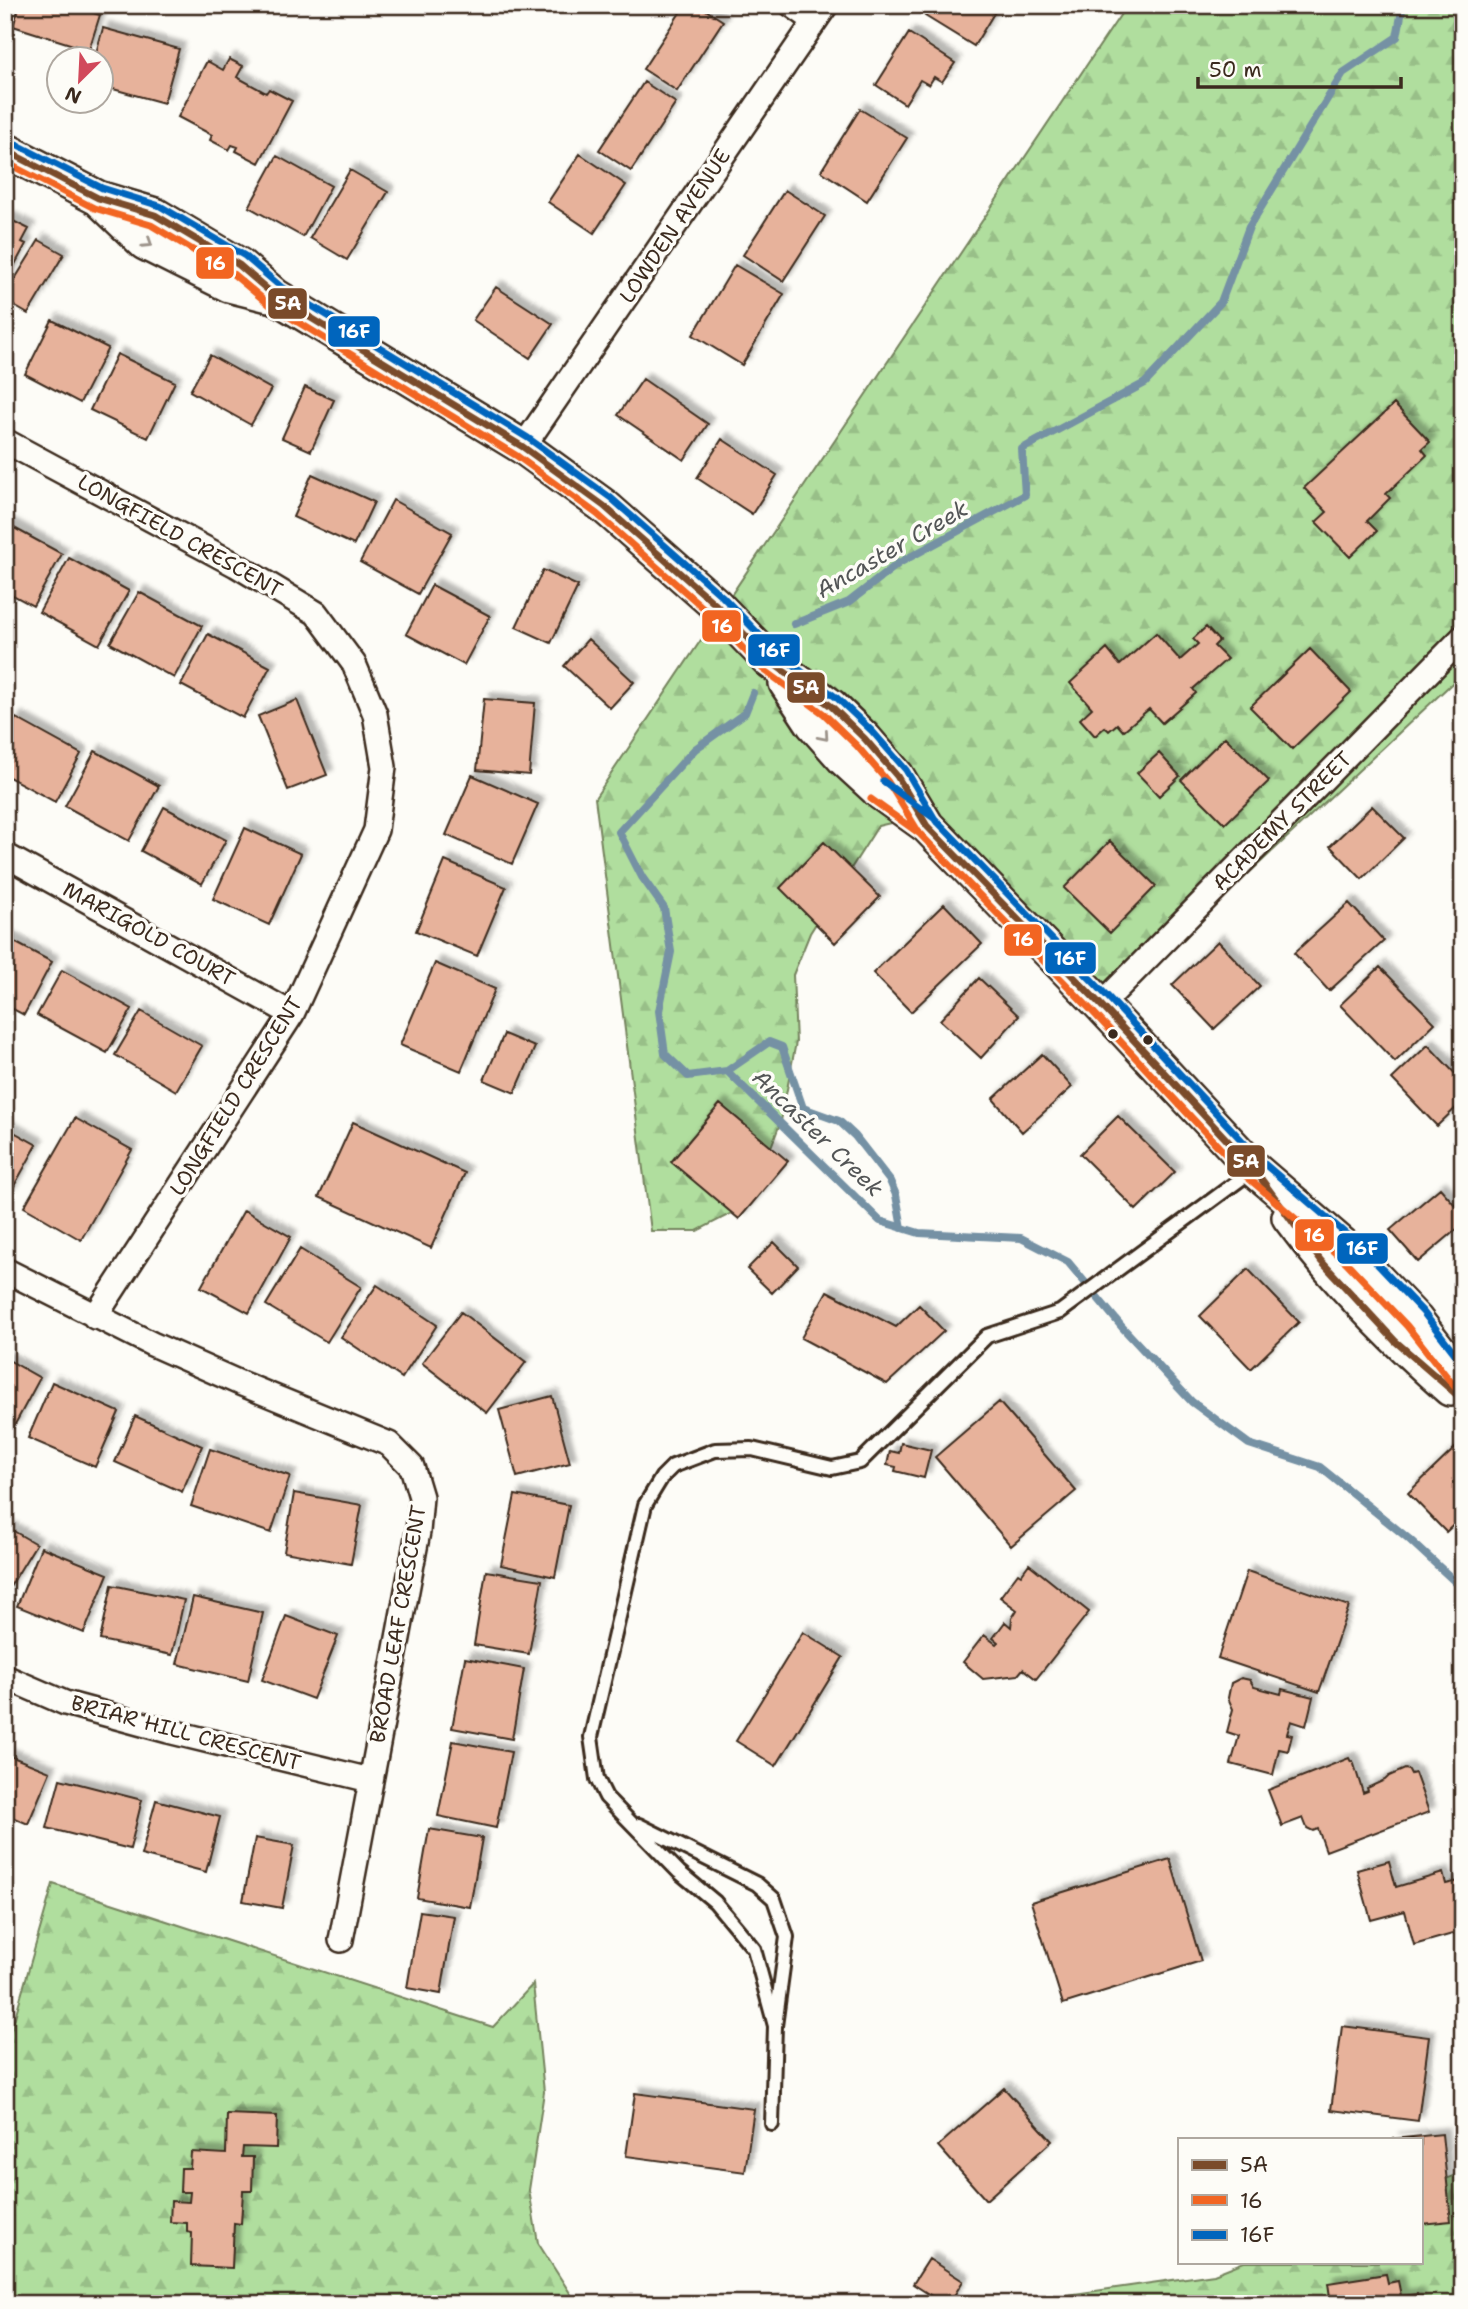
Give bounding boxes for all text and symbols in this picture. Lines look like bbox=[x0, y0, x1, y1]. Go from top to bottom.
north arrow bbox=[46, 46, 116, 116]
scale bar bbox=[1198, 46, 1402, 90]
text: 50 m bbox=[1209, 56, 1262, 84]
text: N bbox=[61, 81, 85, 110]
street label: LOWDEN AVENUE bbox=[613, 143, 737, 309]
one-way arrow bbox=[141, 235, 154, 248]
line badge: 16 bbox=[195, 246, 235, 280]
text: 16 bbox=[204, 251, 226, 276]
line badge: 5A bbox=[267, 287, 308, 320]
text: 5A bbox=[275, 291, 301, 316]
line badge: 16F bbox=[327, 315, 381, 348]
text: 16F bbox=[338, 319, 370, 344]
street label: LONGFIELD CRESCENT bbox=[73, 468, 287, 604]
water label: Ancaster Creek bbox=[810, 493, 974, 605]
line badge: 16 bbox=[701, 609, 742, 643]
text: 16 bbox=[711, 614, 733, 639]
line badge: 16F bbox=[747, 633, 801, 667]
text: 16F bbox=[758, 638, 790, 663]
line badge: 5A bbox=[786, 671, 826, 704]
text: 5A bbox=[793, 675, 819, 700]
one-way arrow bbox=[816, 728, 828, 741]
street label: ACADEMY STREET bbox=[1206, 745, 1358, 897]
street label: MARIGOLD COURT bbox=[58, 875, 240, 993]
line badge: 16 bbox=[1003, 923, 1043, 957]
text: 16 bbox=[1012, 927, 1034, 952]
line badge: 16F bbox=[1044, 941, 1097, 975]
text: 16F bbox=[1054, 946, 1086, 971]
street label: LONGFIELD CRESCENT bbox=[163, 991, 309, 1201]
unlabelled marker bbox=[1106, 1027, 1120, 1041]
unlabelled marker bbox=[1141, 1033, 1155, 1047]
water label: Ancaster Creek bbox=[746, 1063, 890, 1203]
line badge: 5A bbox=[1226, 1144, 1266, 1178]
text: 5A bbox=[1233, 1149, 1259, 1174]
line badge: 16 bbox=[1294, 1218, 1335, 1252]
text: 16 bbox=[1303, 1223, 1325, 1248]
line badge: 16F bbox=[1336, 1232, 1389, 1265]
text: 16F bbox=[1346, 1236, 1378, 1261]
street label: BROAD LEAF CRESCENT bbox=[363, 1503, 433, 1745]
street label: BRIAR HILL CRESCENT bbox=[68, 1689, 304, 1777]
legend bbox=[1178, 2138, 1422, 2264]
text: 5A bbox=[1240, 2151, 1268, 2179]
text: 16 bbox=[1240, 2187, 1263, 2215]
text: 16F bbox=[1240, 2221, 1275, 2249]

